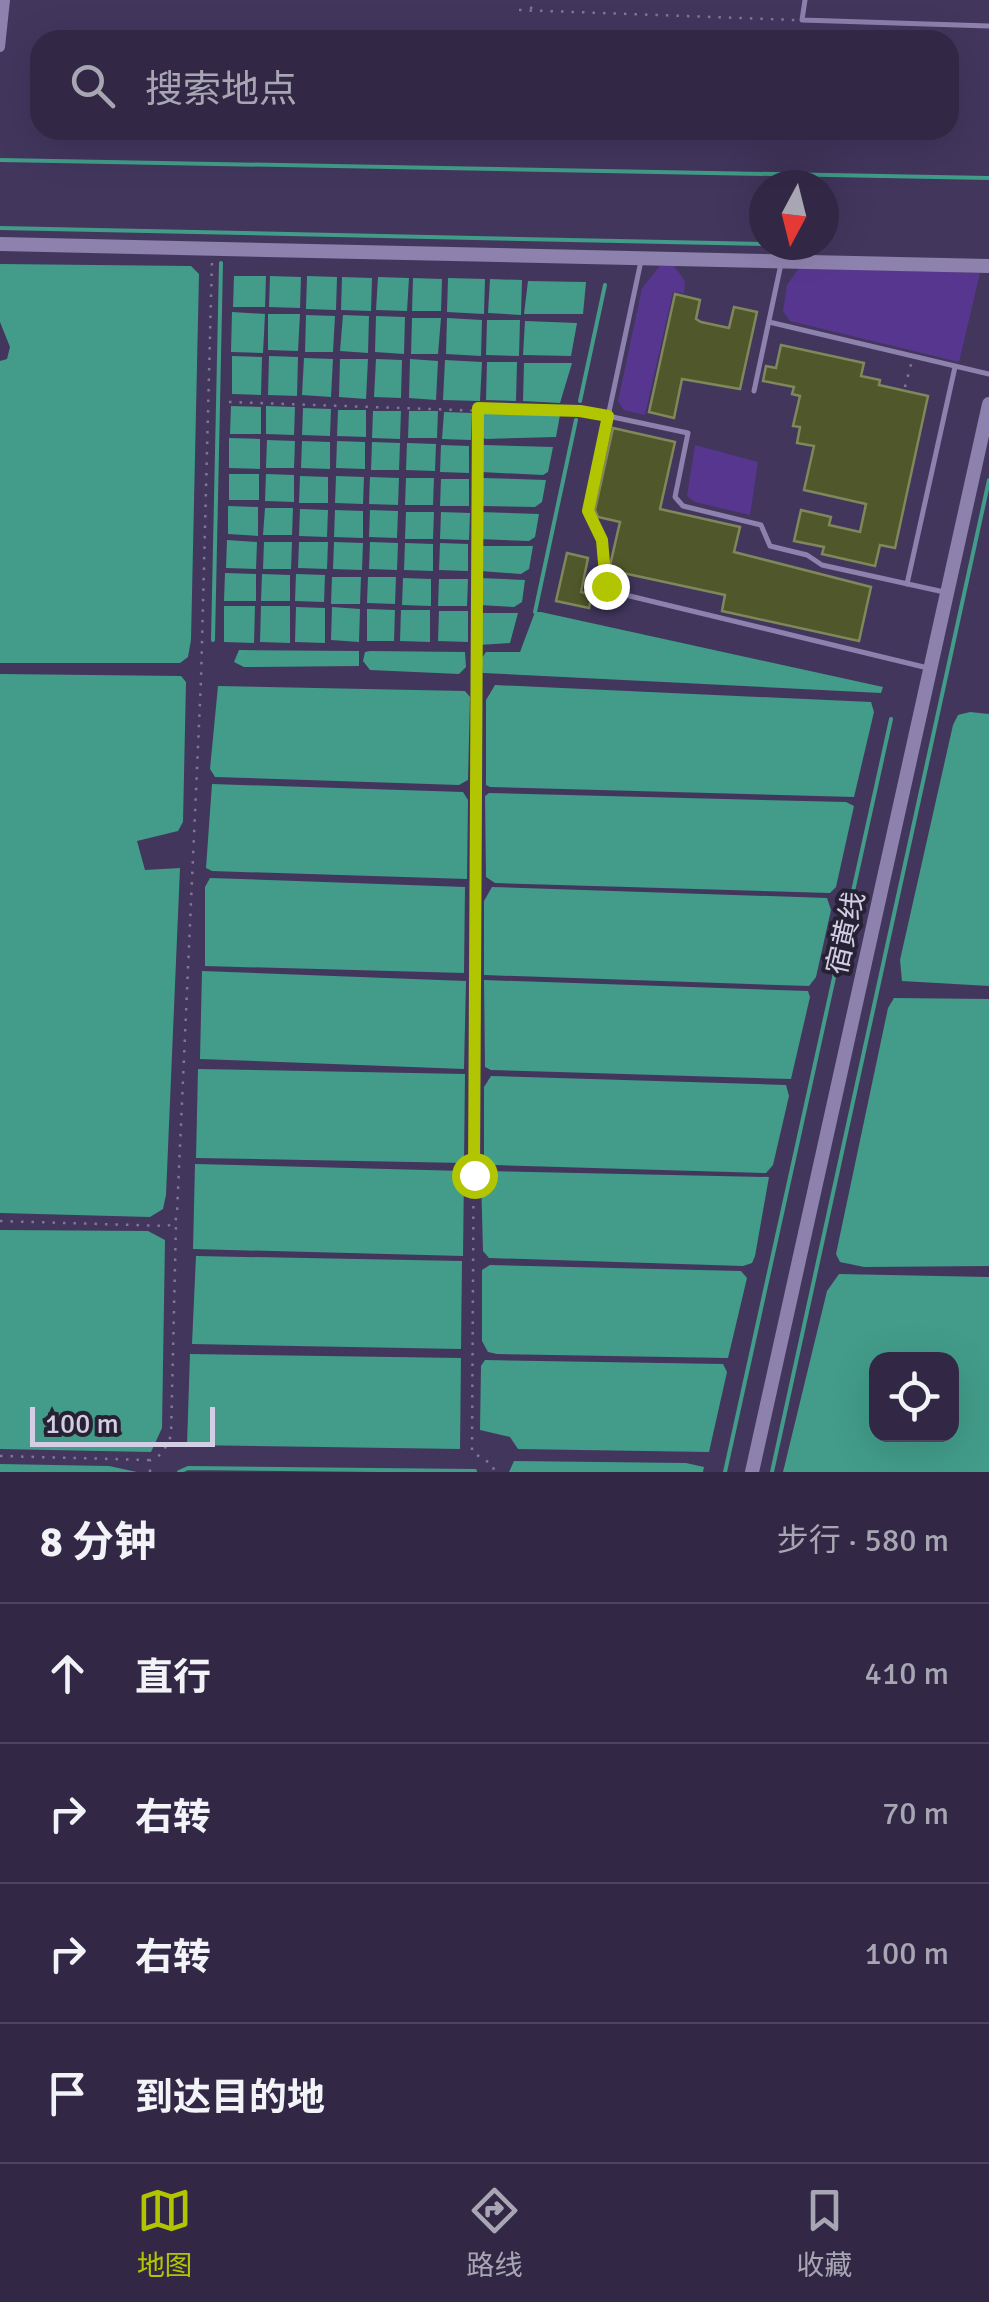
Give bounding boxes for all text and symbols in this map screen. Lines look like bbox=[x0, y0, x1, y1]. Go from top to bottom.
search box bbox=[30, 30, 959, 140]
icon: search bbox=[65, 58, 120, 113]
text: 搜索地点 bbox=[145, 66, 297, 113]
north arrow bbox=[749, 170, 839, 260]
route end bbox=[584, 564, 630, 610]
street label: 宿黄线 bbox=[820, 888, 872, 978]
route start bbox=[452, 1153, 498, 1199]
map controls bbox=[869, 1352, 959, 1442]
button: locate bbox=[869, 1352, 959, 1442]
scale bar bbox=[30, 1402, 215, 1446]
text: 100 m bbox=[45, 1407, 119, 1441]
text: 8 分钟 bbox=[40, 1517, 156, 1568]
text: 步行 · 580 m bbox=[777, 1521, 949, 1560]
icon: ahead bbox=[40, 1646, 95, 1701]
text: 直行 bbox=[135, 1654, 211, 1701]
text: 410 m bbox=[865, 1654, 949, 1693]
icon: right bbox=[40, 1786, 95, 1841]
text: 右转 bbox=[135, 1794, 211, 1841]
text: 70 m bbox=[882, 1794, 949, 1833]
icon: right bbox=[40, 1926, 95, 1981]
text: 右转 bbox=[135, 1934, 211, 1981]
text: 100 m bbox=[865, 1934, 949, 1973]
icon: arrive bbox=[40, 2066, 95, 2121]
text: 到达目的地 bbox=[135, 2074, 325, 2121]
tab: 地图 bbox=[137, 2183, 193, 2283]
tab: 路线 bbox=[466, 2183, 522, 2283]
tab: 收藏 bbox=[796, 2183, 852, 2283]

